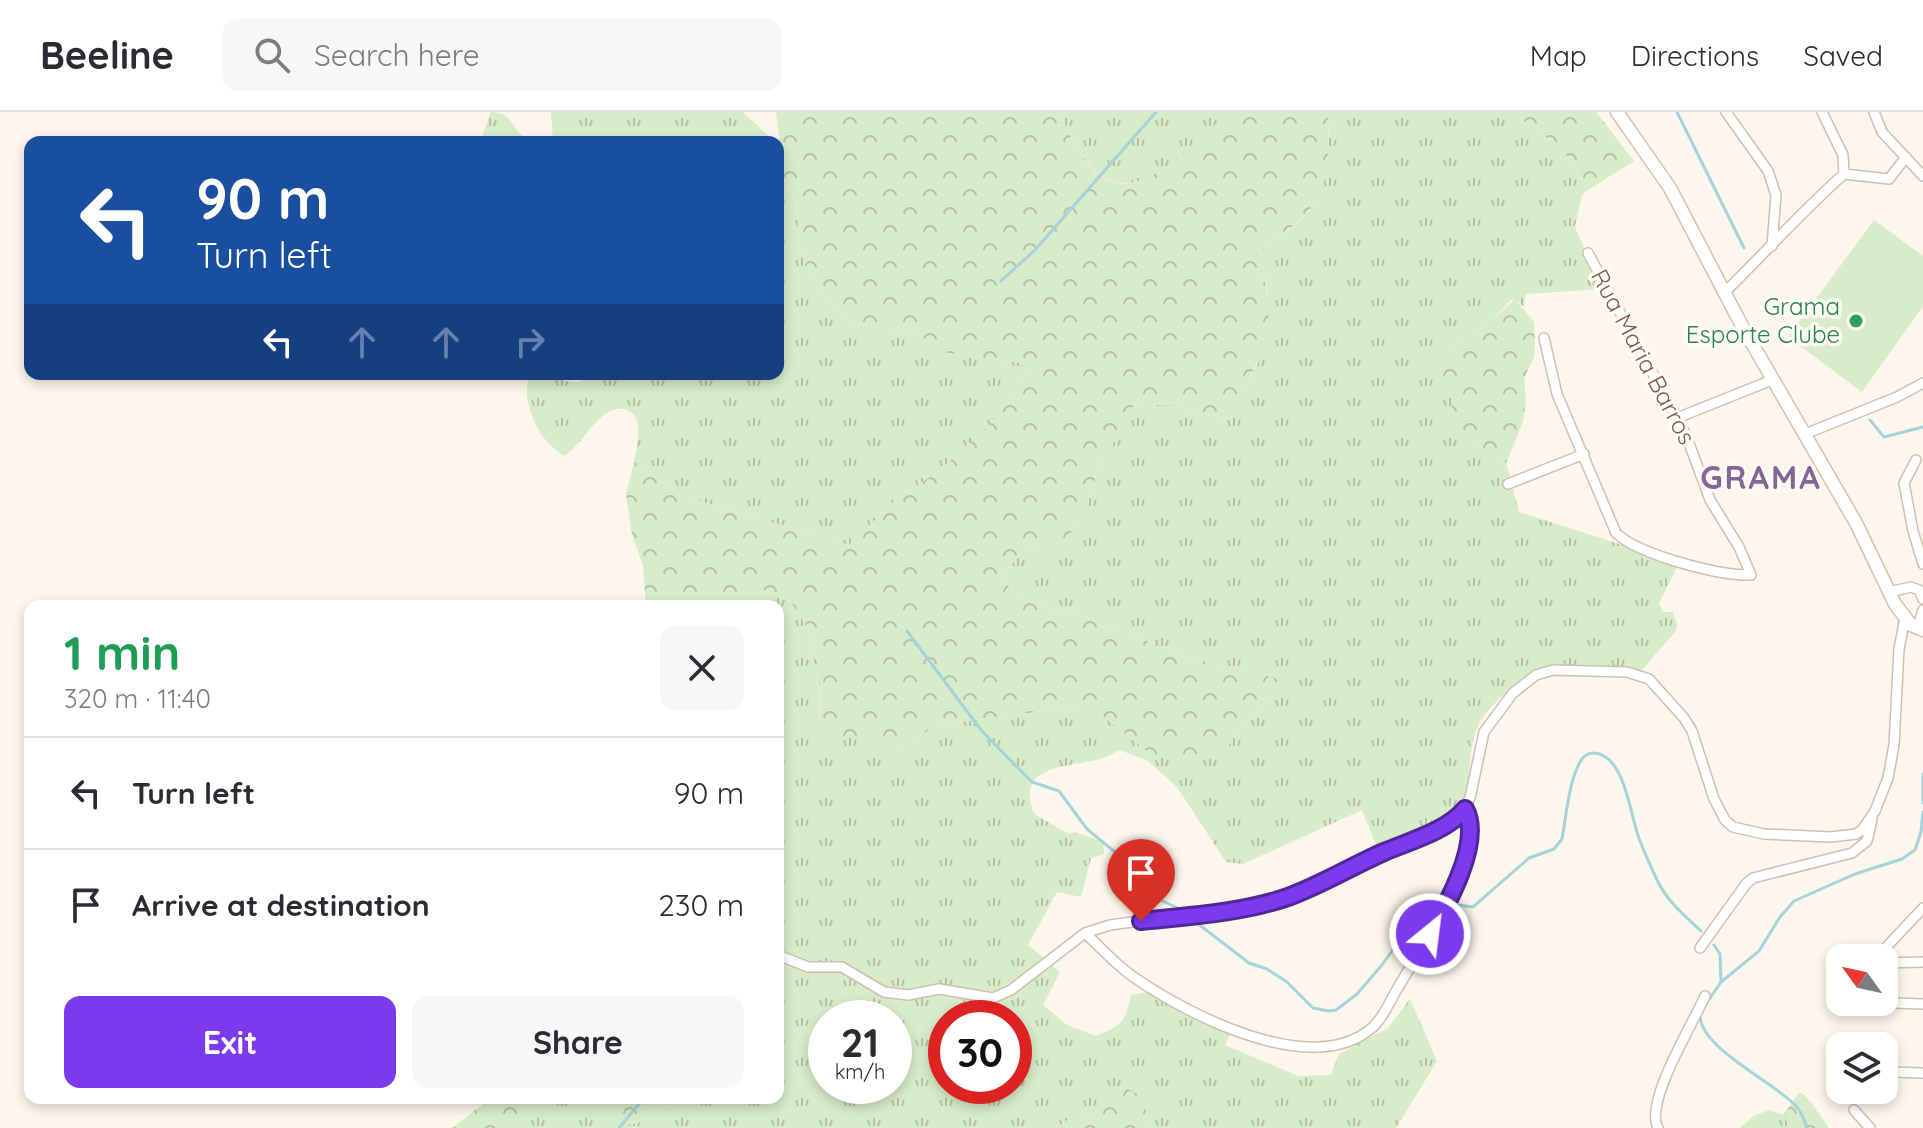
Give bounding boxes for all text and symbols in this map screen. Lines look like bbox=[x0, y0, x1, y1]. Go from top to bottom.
search box bbox=[222, 19, 782, 91]
text: Beeline bbox=[40, 31, 174, 79]
icon: search bbox=[250, 33, 294, 77]
text: Search here bbox=[314, 36, 480, 74]
text: Map bbox=[1530, 38, 1587, 73]
text: Directions bbox=[1631, 38, 1759, 73]
text: Saved bbox=[1803, 38, 1883, 73]
text: 90 m bbox=[196, 163, 330, 233]
icon: left bbox=[64, 168, 168, 272]
text: Turn left bbox=[196, 232, 332, 277]
street label: Rua Maria Barros bbox=[1585, 264, 1703, 449]
place label: Grama Esporte Clube bbox=[1686, 291, 1840, 349]
marker: Grama Esporte Clube bbox=[1847, 312, 1865, 330]
icon: left bbox=[256, 320, 300, 364]
icon: ahead bbox=[340, 320, 384, 364]
icon: ahead bbox=[424, 320, 468, 364]
icon: right bbox=[508, 320, 552, 364]
district label: GRAMA bbox=[1700, 457, 1822, 497]
text: 1 min bbox=[64, 622, 180, 682]
button: close bbox=[660, 626, 744, 710]
text: 320 m · 11:40 bbox=[64, 682, 211, 715]
icon: left bbox=[64, 771, 108, 815]
text: Turn left bbox=[132, 774, 255, 812]
text: 90 m bbox=[674, 774, 744, 812]
pin bbox=[1107, 839, 1175, 921]
icon: arrive bbox=[1119, 851, 1163, 895]
icon: arrive bbox=[64, 883, 108, 927]
text: Arrive at destination bbox=[132, 886, 430, 924]
text: 230 m bbox=[658, 886, 744, 924]
position arrow bbox=[1388, 892, 1472, 976]
north arrow bbox=[1826, 944, 1898, 1016]
map controls bbox=[1826, 944, 1898, 1104]
button: Exit bbox=[64, 996, 396, 1088]
button: Share bbox=[412, 996, 744, 1088]
speed limit sign: 30 bbox=[928, 1000, 1032, 1104]
text: 21 bbox=[841, 1017, 879, 1067]
button: layers bbox=[1826, 1032, 1898, 1104]
text: km/h bbox=[835, 1059, 885, 1084]

